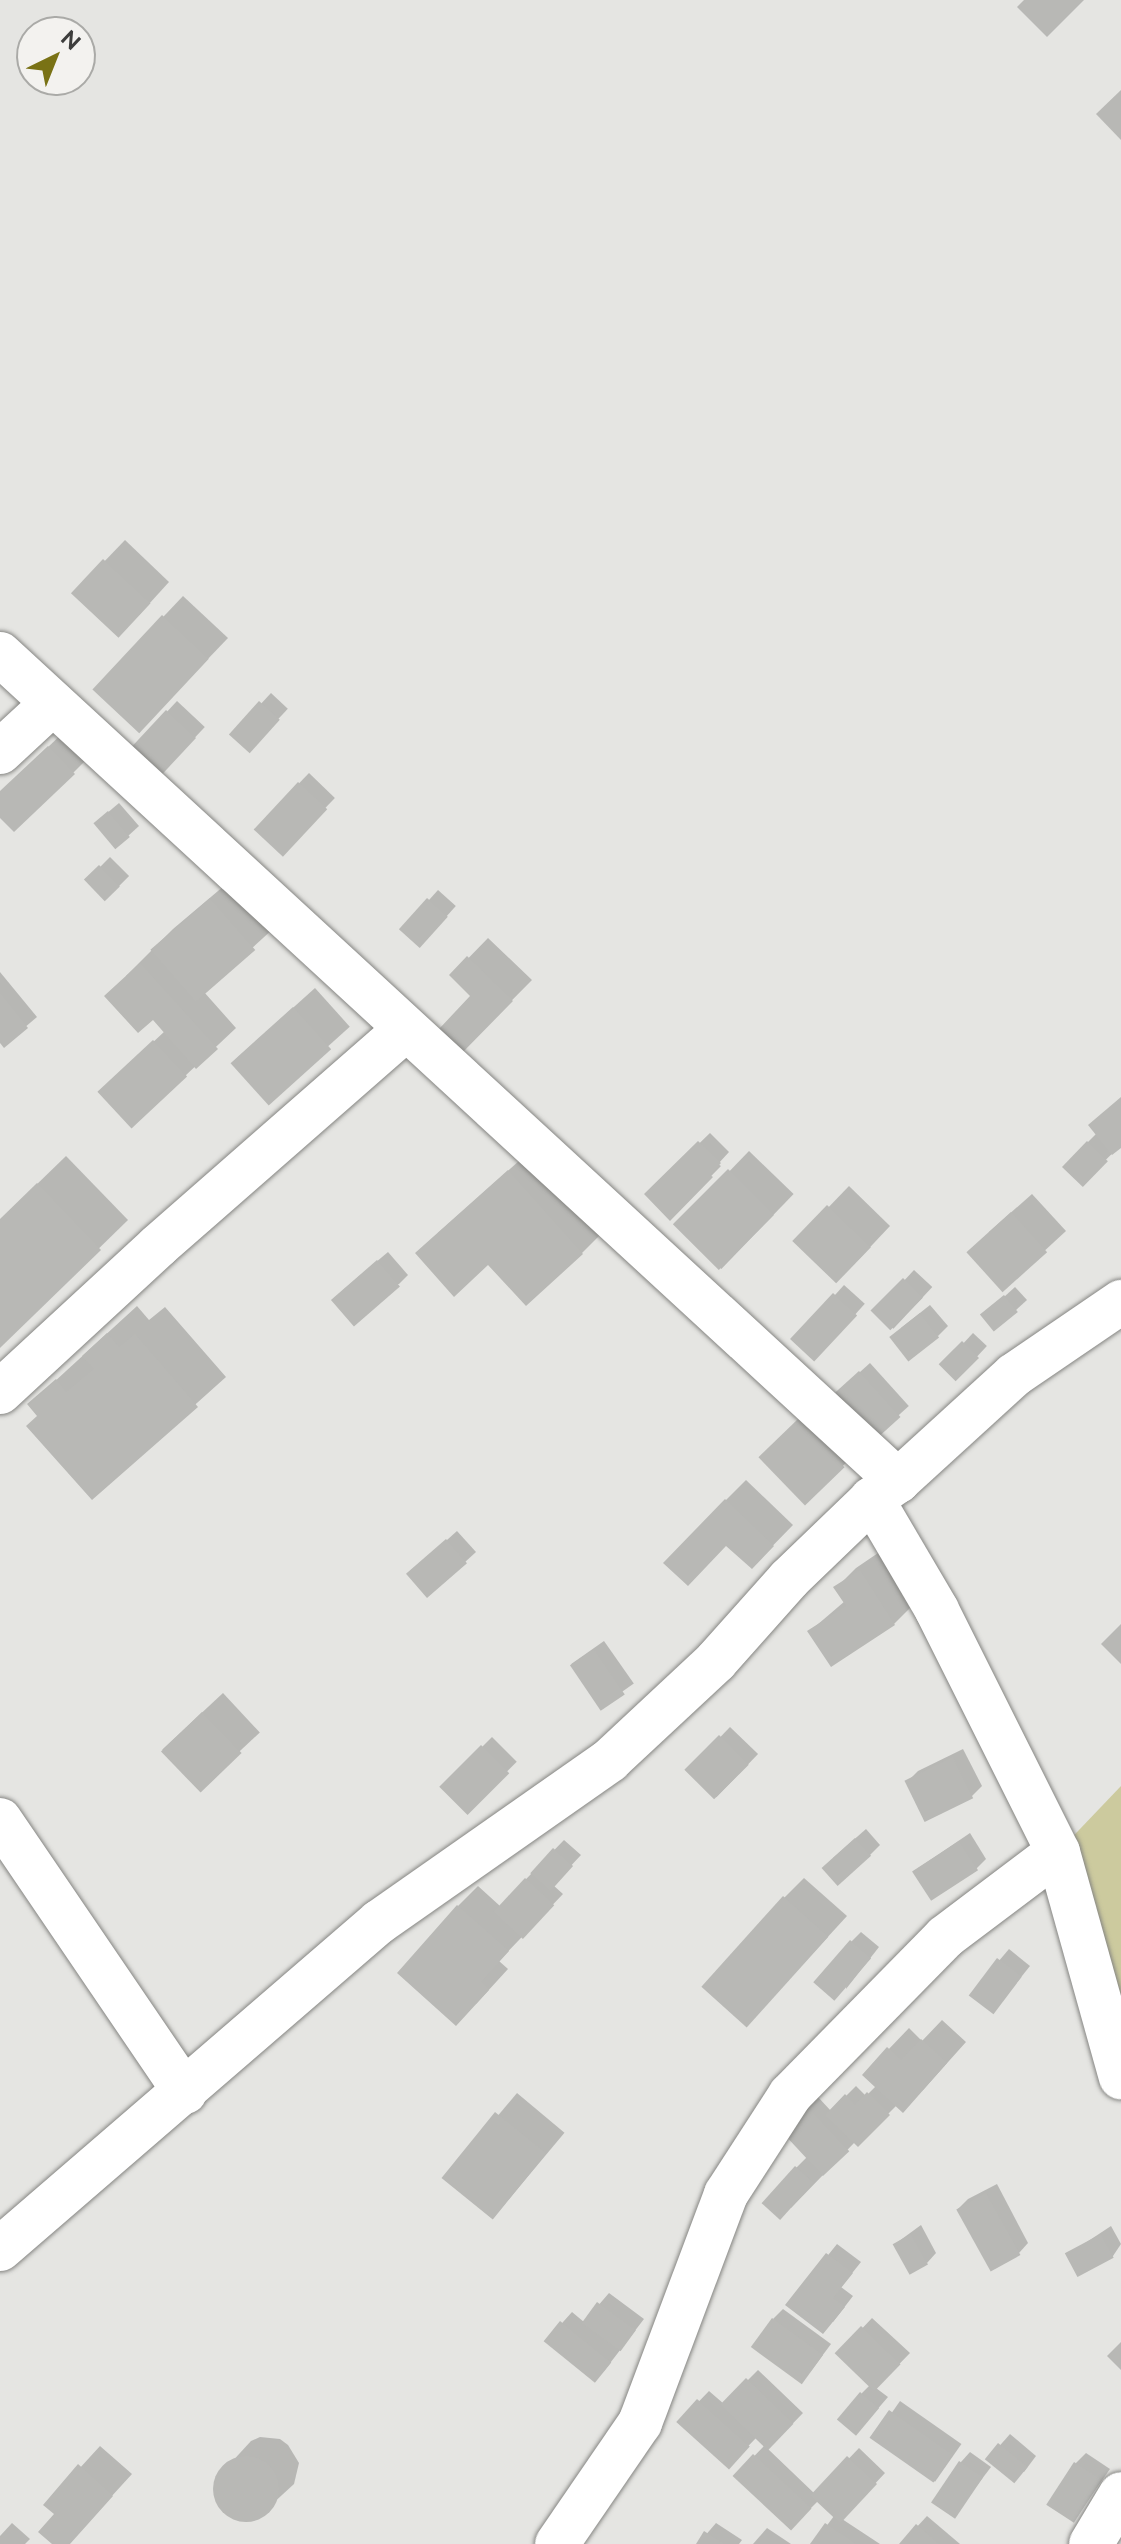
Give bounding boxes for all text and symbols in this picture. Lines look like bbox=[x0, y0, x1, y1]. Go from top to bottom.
north arrow bbox=[16, 16, 96, 96]
text: N bbox=[56, 25, 86, 55]

